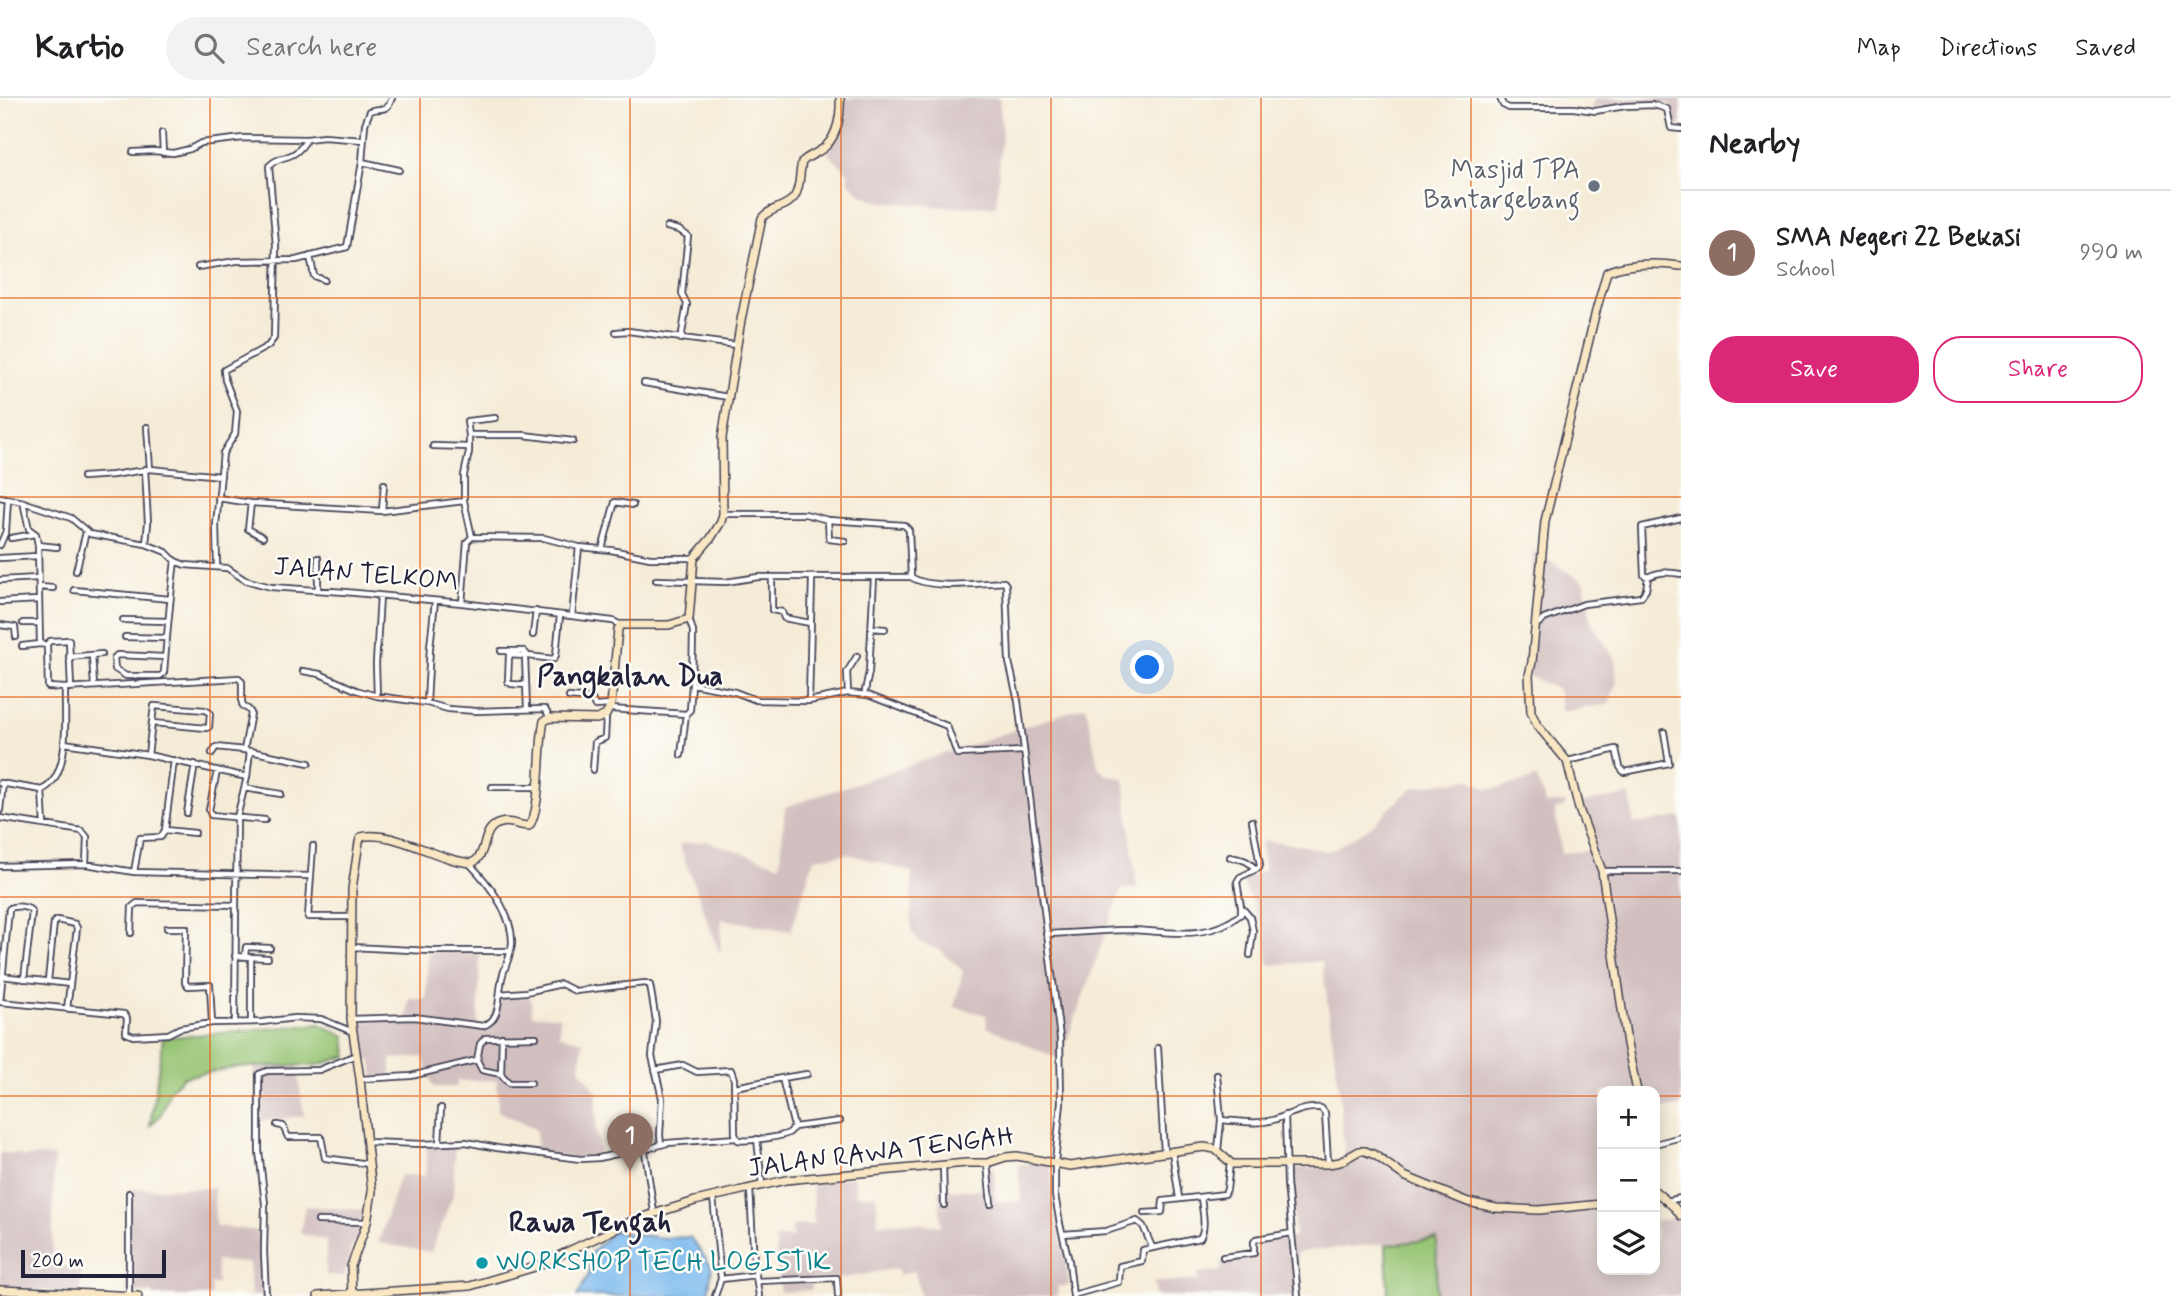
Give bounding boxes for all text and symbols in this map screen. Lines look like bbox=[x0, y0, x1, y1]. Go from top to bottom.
search box bbox=[166, 17, 656, 80]
text: Kartio bbox=[35, 26, 124, 70]
icon: search bbox=[190, 29, 228, 67]
text: Search here bbox=[246, 31, 377, 65]
text: Map bbox=[1857, 33, 1901, 64]
text: Directions bbox=[1939, 33, 2037, 64]
text: Saved bbox=[2075, 33, 2136, 64]
text: Nearby bbox=[1709, 124, 1800, 163]
place label: Masjid TPA Bantargebang bbox=[1423, 154, 1580, 221]
marker: Masjid TPA Bantargebang bbox=[1586, 178, 1602, 194]
text: SMA Negeri 22 Bekasi bbox=[1776, 221, 2021, 255]
text: 1 bbox=[1727, 238, 1737, 268]
text: 990 m bbox=[2080, 238, 2143, 268]
text: School bbox=[1776, 255, 1836, 285]
button: Save bbox=[1709, 336, 1919, 403]
button: Share bbox=[1933, 336, 2143, 403]
street label: JALAN TELKOM bbox=[272, 550, 460, 600]
your location bbox=[1130, 650, 1164, 684]
district label: Pangkalan Dua bbox=[537, 659, 723, 699]
map controls bbox=[1597, 1086, 1660, 1275]
button: + bbox=[1597, 1086, 1660, 1149]
pin: 1 bbox=[607, 1113, 653, 1171]
street label: JALAN RAWA TENGAH bbox=[746, 1120, 1016, 1186]
button: − bbox=[1597, 1149, 1660, 1212]
district label: Rawa Tengah bbox=[509, 1203, 671, 1246]
button: layers bbox=[1597, 1212, 1660, 1275]
place label: WORKSHOP TECH LOGISTIK bbox=[496, 1246, 831, 1280]
scale bar bbox=[21, 1247, 166, 1279]
text: 200 m bbox=[32, 1249, 84, 1274]
marker: WORKSHOP TECH LOGISTIK bbox=[474, 1255, 490, 1271]

